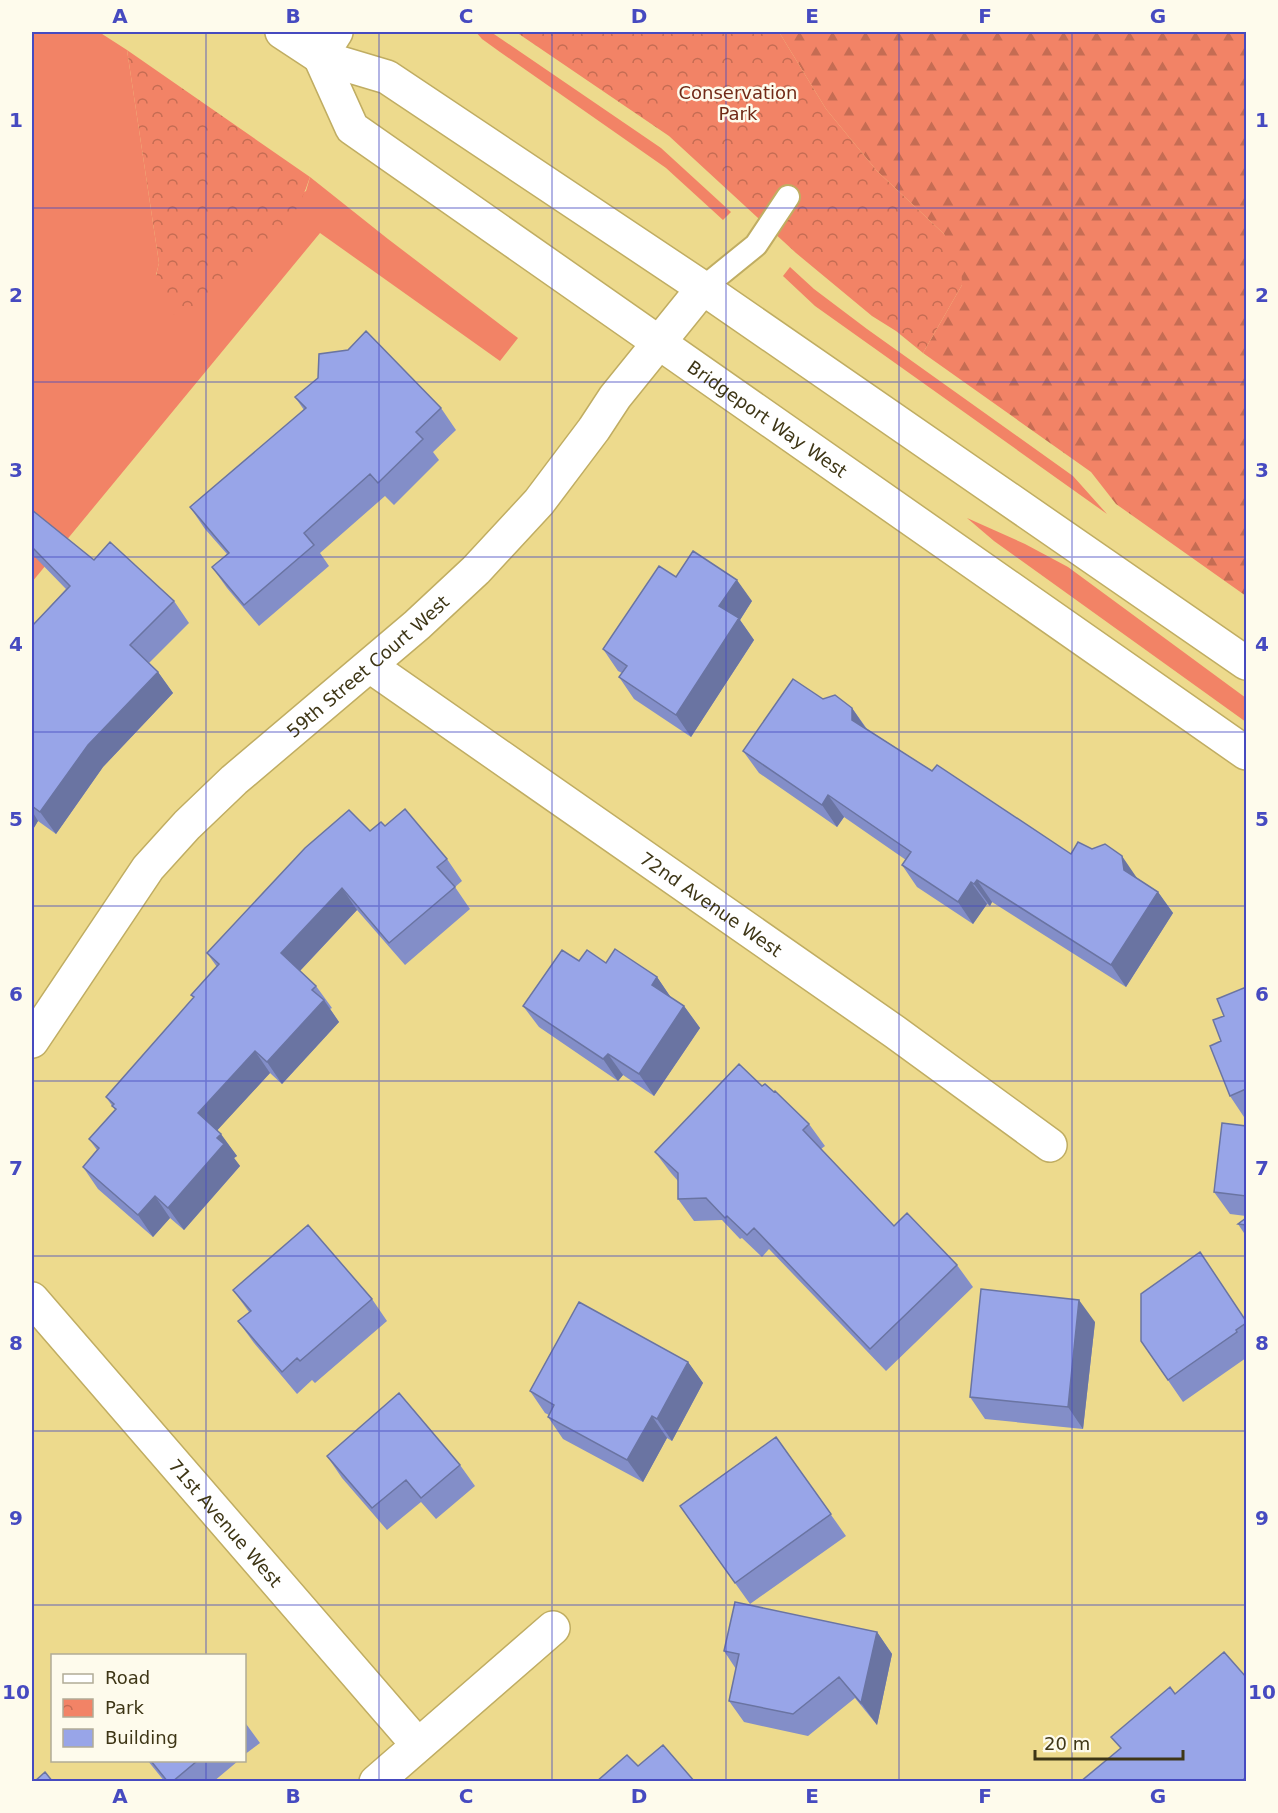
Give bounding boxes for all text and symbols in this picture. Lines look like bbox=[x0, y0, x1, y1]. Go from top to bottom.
text: A bbox=[112, 4, 128, 28]
text: B bbox=[285, 4, 301, 28]
text: C bbox=[459, 4, 473, 28]
text: D bbox=[631, 4, 647, 28]
text: E bbox=[805, 4, 819, 28]
text: F bbox=[978, 4, 992, 28]
text: G bbox=[1150, 4, 1166, 28]
park label: Conservation Park bbox=[678, 82, 798, 124]
text: 1 bbox=[9, 108, 23, 132]
text: 1 bbox=[1255, 108, 1269, 132]
text: 2 bbox=[9, 283, 23, 307]
text: 2 bbox=[1255, 283, 1269, 307]
street label: Bridgeport Way West bbox=[684, 356, 851, 482]
text: 3 bbox=[9, 458, 23, 482]
text: 3 bbox=[1255, 458, 1269, 482]
street label: 59th Street Court West bbox=[282, 591, 453, 741]
text: 4 bbox=[9, 632, 23, 656]
text: 4 bbox=[1255, 632, 1269, 656]
text: 5 bbox=[9, 807, 23, 831]
text: 5 bbox=[1255, 807, 1269, 831]
street label: 72nd Avenue West bbox=[636, 847, 786, 961]
text: 6 bbox=[9, 982, 23, 1006]
text: 6 bbox=[1255, 982, 1269, 1006]
text: 7 bbox=[9, 1156, 23, 1180]
text: 7 bbox=[1255, 1156, 1269, 1180]
text: 8 bbox=[9, 1331, 23, 1355]
text: 8 bbox=[1255, 1331, 1269, 1355]
street label: 71st Avenue West bbox=[165, 1455, 287, 1591]
text: 9 bbox=[9, 1506, 23, 1530]
text: 9 bbox=[1255, 1506, 1269, 1530]
legend bbox=[51, 1654, 246, 1762]
text: Road bbox=[105, 1667, 150, 1688]
text: 10 bbox=[2, 1680, 30, 1704]
text: 10 bbox=[1248, 1680, 1276, 1704]
text: Park bbox=[105, 1697, 144, 1718]
scale bar bbox=[1035, 1723, 1184, 1761]
text: Building bbox=[105, 1727, 178, 1748]
text: 20 m bbox=[1044, 1733, 1090, 1754]
text: A bbox=[112, 1784, 128, 1808]
text: B bbox=[285, 1784, 301, 1808]
text: C bbox=[459, 1784, 473, 1808]
text: D bbox=[631, 1784, 647, 1808]
text: E bbox=[805, 1784, 819, 1808]
text: F bbox=[978, 1784, 992, 1808]
text: G bbox=[1150, 1784, 1166, 1808]

